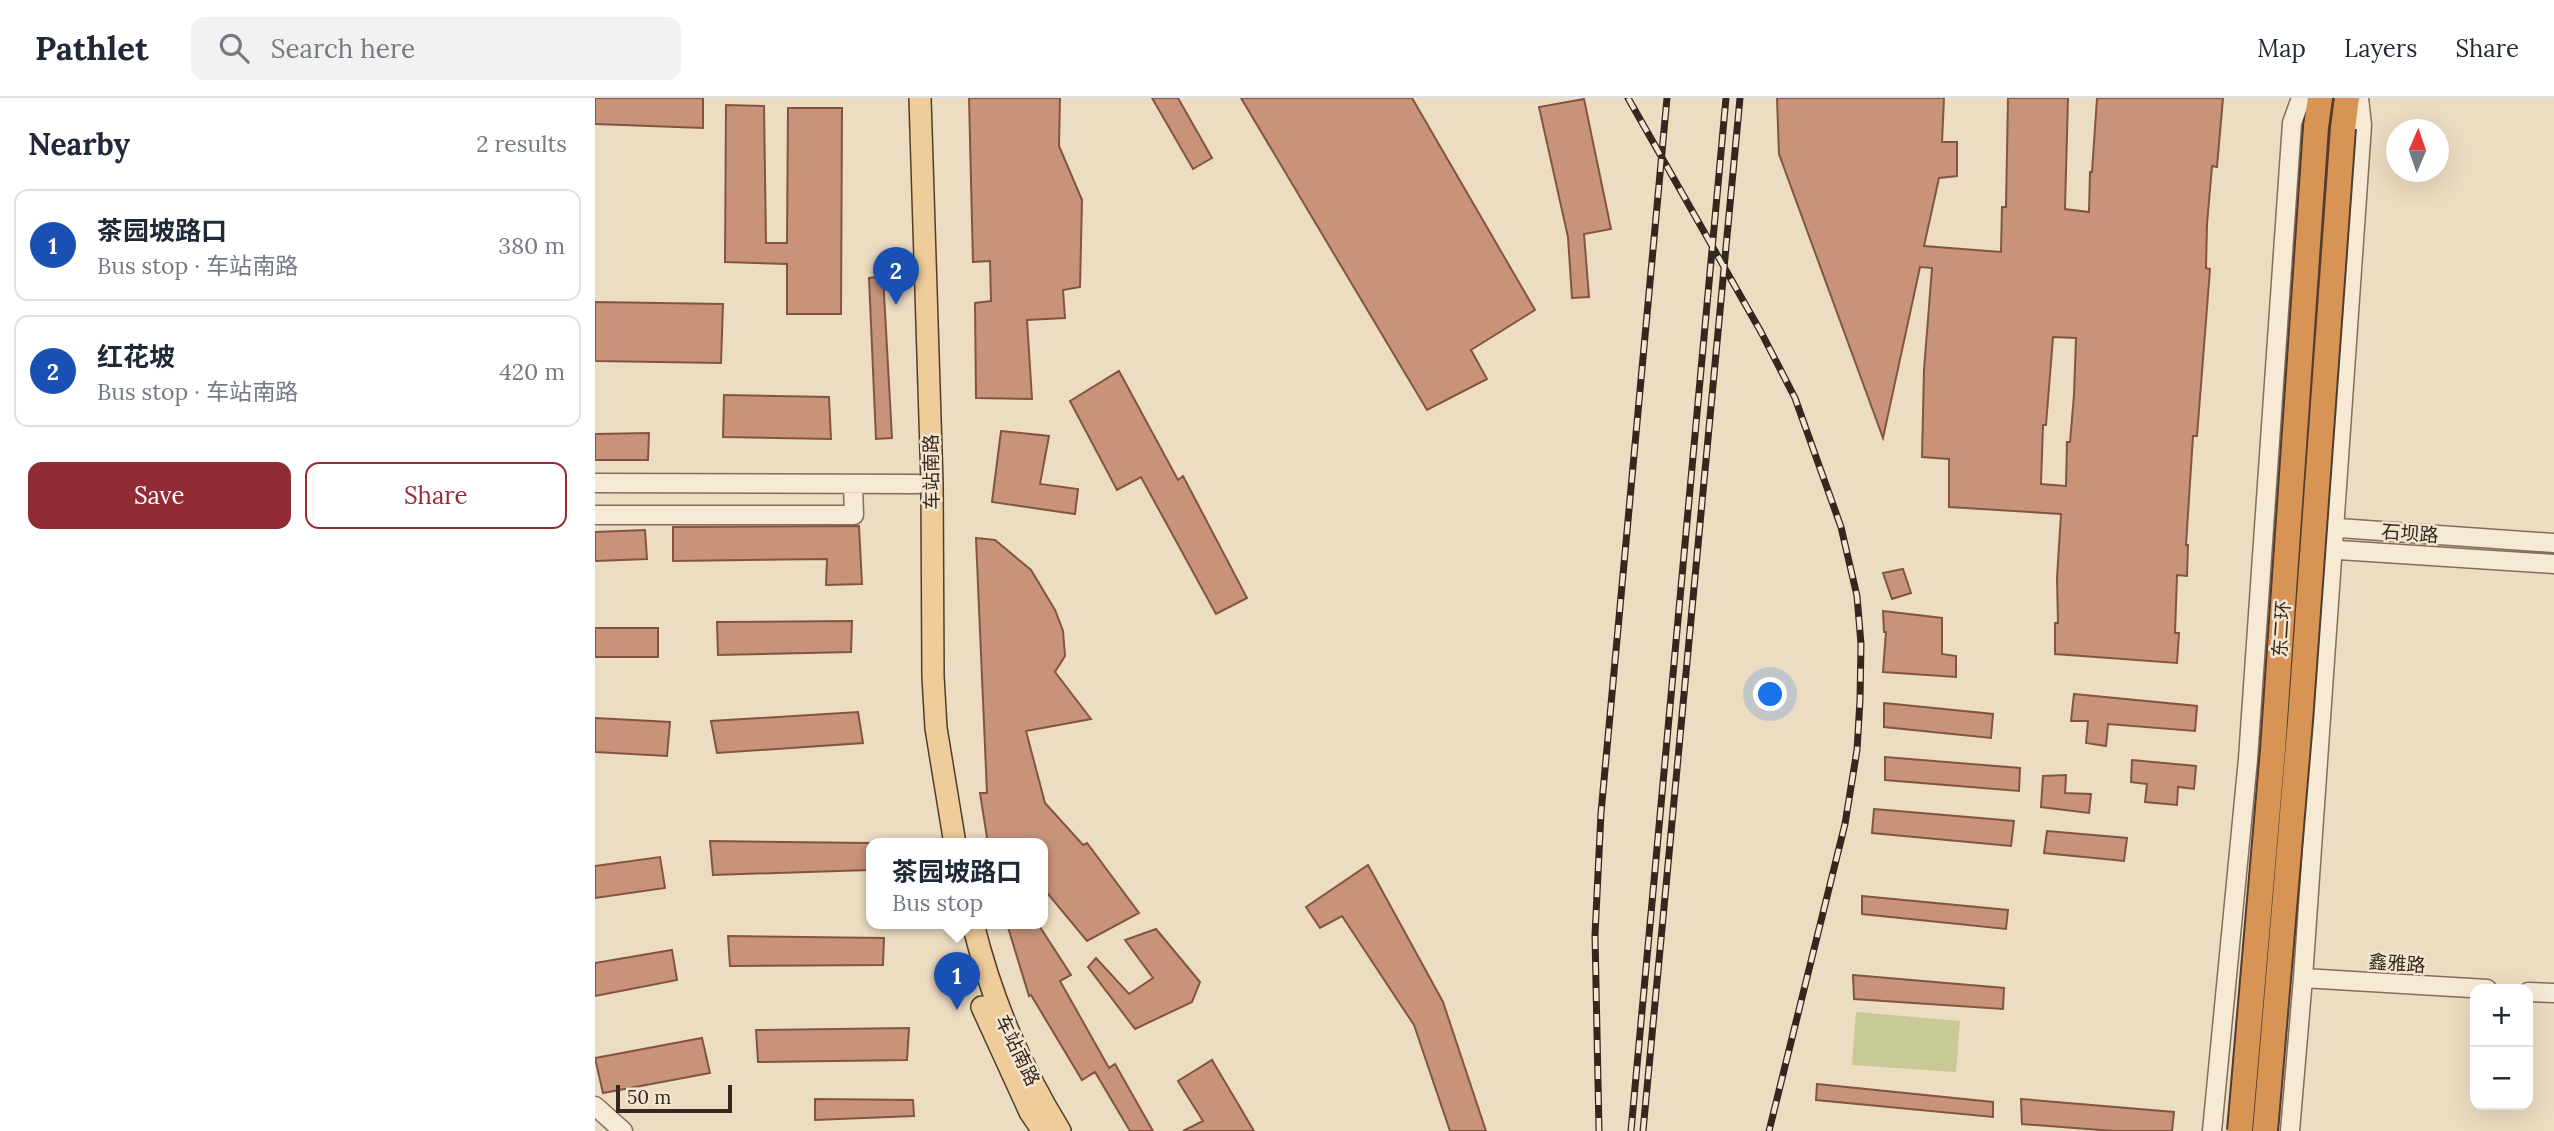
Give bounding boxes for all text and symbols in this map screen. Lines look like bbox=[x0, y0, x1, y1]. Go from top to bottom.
search box bbox=[191, 17, 681, 80]
text: Pathlet bbox=[35, 27, 149, 69]
icon: search bbox=[215, 29, 253, 67]
text: Search here bbox=[271, 32, 415, 65]
text: Map bbox=[2257, 33, 2306, 64]
text: Layers bbox=[2344, 33, 2417, 64]
text: Share bbox=[2455, 33, 2519, 64]
north arrow bbox=[2386, 119, 2449, 182]
text: Nearby bbox=[28, 125, 130, 163]
text: 2 results bbox=[476, 129, 567, 158]
text: 茶园坡路口 bbox=[97, 214, 227, 247]
text: 1 bbox=[48, 231, 58, 260]
text: 380 m bbox=[498, 231, 565, 260]
pin: 2 bbox=[873, 247, 919, 305]
text: Bus stop · 车站南路 bbox=[97, 251, 298, 280]
text: 红花坡 bbox=[97, 340, 175, 373]
text: 2 bbox=[47, 357, 59, 386]
text: 420 m bbox=[499, 357, 565, 386]
text: Bus stop · 车站南路 bbox=[97, 377, 298, 406]
street label: 车站南路 bbox=[918, 434, 944, 510]
button: Save bbox=[28, 462, 291, 529]
button: Share bbox=[305, 462, 567, 529]
street label: 石坝路 bbox=[2381, 519, 2439, 547]
street label: 东二环 bbox=[2267, 600, 2295, 658]
your location bbox=[1753, 677, 1787, 711]
popup bbox=[866, 838, 1048, 929]
text: 茶园坡路口 bbox=[892, 855, 1022, 888]
text: Bus stop bbox=[892, 888, 983, 917]
street label: 鑫雅路 bbox=[2368, 949, 2426, 977]
pin: 1 bbox=[934, 952, 980, 1010]
map controls bbox=[2470, 984, 2533, 1110]
button: + bbox=[2470, 984, 2533, 1047]
street label: 车站南路 bbox=[991, 1011, 1045, 1089]
button: − bbox=[2470, 1047, 2533, 1110]
scale bar bbox=[616, 1082, 731, 1114]
text: 50 m bbox=[627, 1085, 671, 1109]

